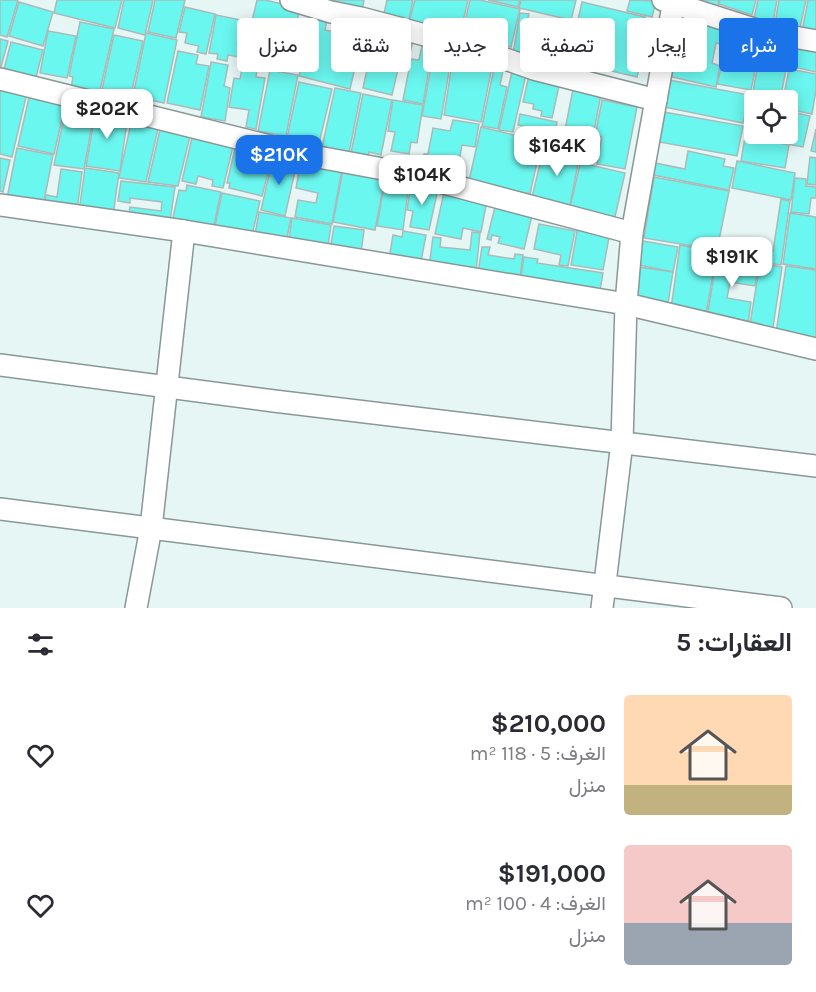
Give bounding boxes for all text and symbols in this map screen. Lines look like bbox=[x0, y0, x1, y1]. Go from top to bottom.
chip: منزل bbox=[237, 18, 319, 72]
chip: شقة bbox=[331, 18, 411, 72]
chip: جديد bbox=[423, 18, 508, 72]
chip: تصفية bbox=[520, 18, 615, 72]
chip: إيجار bbox=[627, 18, 707, 72]
chip: شراء bbox=[719, 18, 798, 72]
pin: $202K bbox=[65, 89, 149, 140]
map controls bbox=[744, 90, 798, 144]
button: locate bbox=[744, 90, 798, 144]
text: $202K bbox=[75, 97, 139, 120]
pin: $164K bbox=[515, 126, 599, 177]
text: $164K bbox=[528, 134, 586, 157]
pin: $210K bbox=[237, 135, 321, 186]
text: $210K bbox=[250, 143, 308, 166]
pin: $104K bbox=[380, 155, 464, 206]
text: $104K bbox=[393, 163, 451, 186]
pin: $191K bbox=[690, 237, 774, 288]
text: $191K bbox=[705, 245, 759, 268]
text: العقارات: 5 bbox=[676, 627, 792, 658]
icon: filters bbox=[24, 628, 57, 661]
text: $210,000 bbox=[491, 708, 606, 739]
icon: home bbox=[672, 719, 744, 791]
icon: heart bbox=[24, 739, 57, 772]
text: الغرف: 5 · 118 m² bbox=[470, 742, 606, 765]
text: منزل bbox=[569, 774, 606, 797]
text: $191,000 bbox=[498, 858, 606, 889]
icon: home bbox=[672, 869, 744, 941]
icon: heart bbox=[24, 889, 57, 922]
text: الغرف: 4 · 100 m² bbox=[465, 892, 606, 915]
text: منزل bbox=[569, 924, 606, 947]

